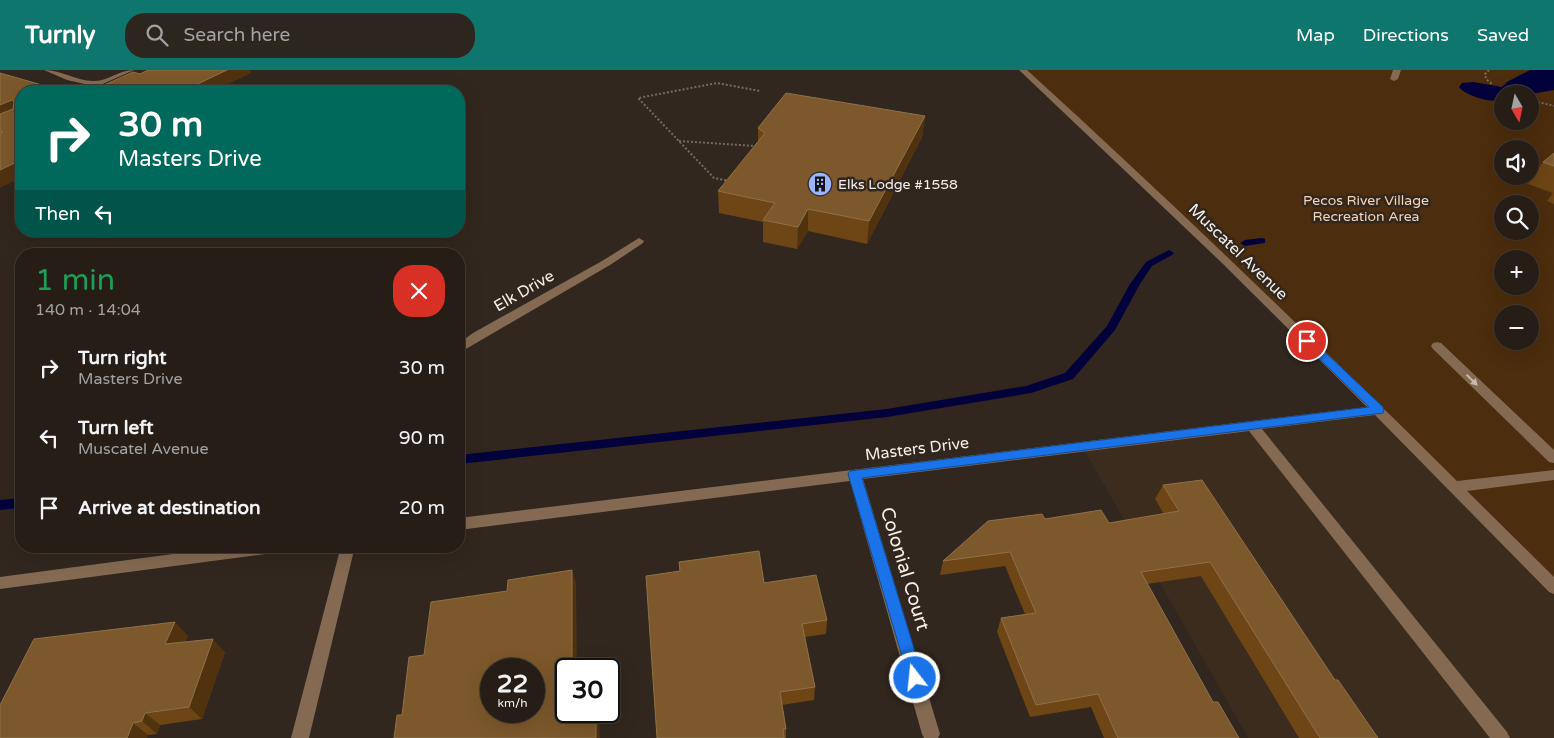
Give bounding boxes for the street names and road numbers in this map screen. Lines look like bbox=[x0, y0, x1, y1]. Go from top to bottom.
street label: Muscatel Avenue bbox=[1184, 199, 1292, 305]
street label: Elk Drive bbox=[490, 266, 558, 316]
street label: Masters Drive bbox=[864, 433, 970, 465]
street label: Colonial Court bbox=[876, 505, 934, 633]

